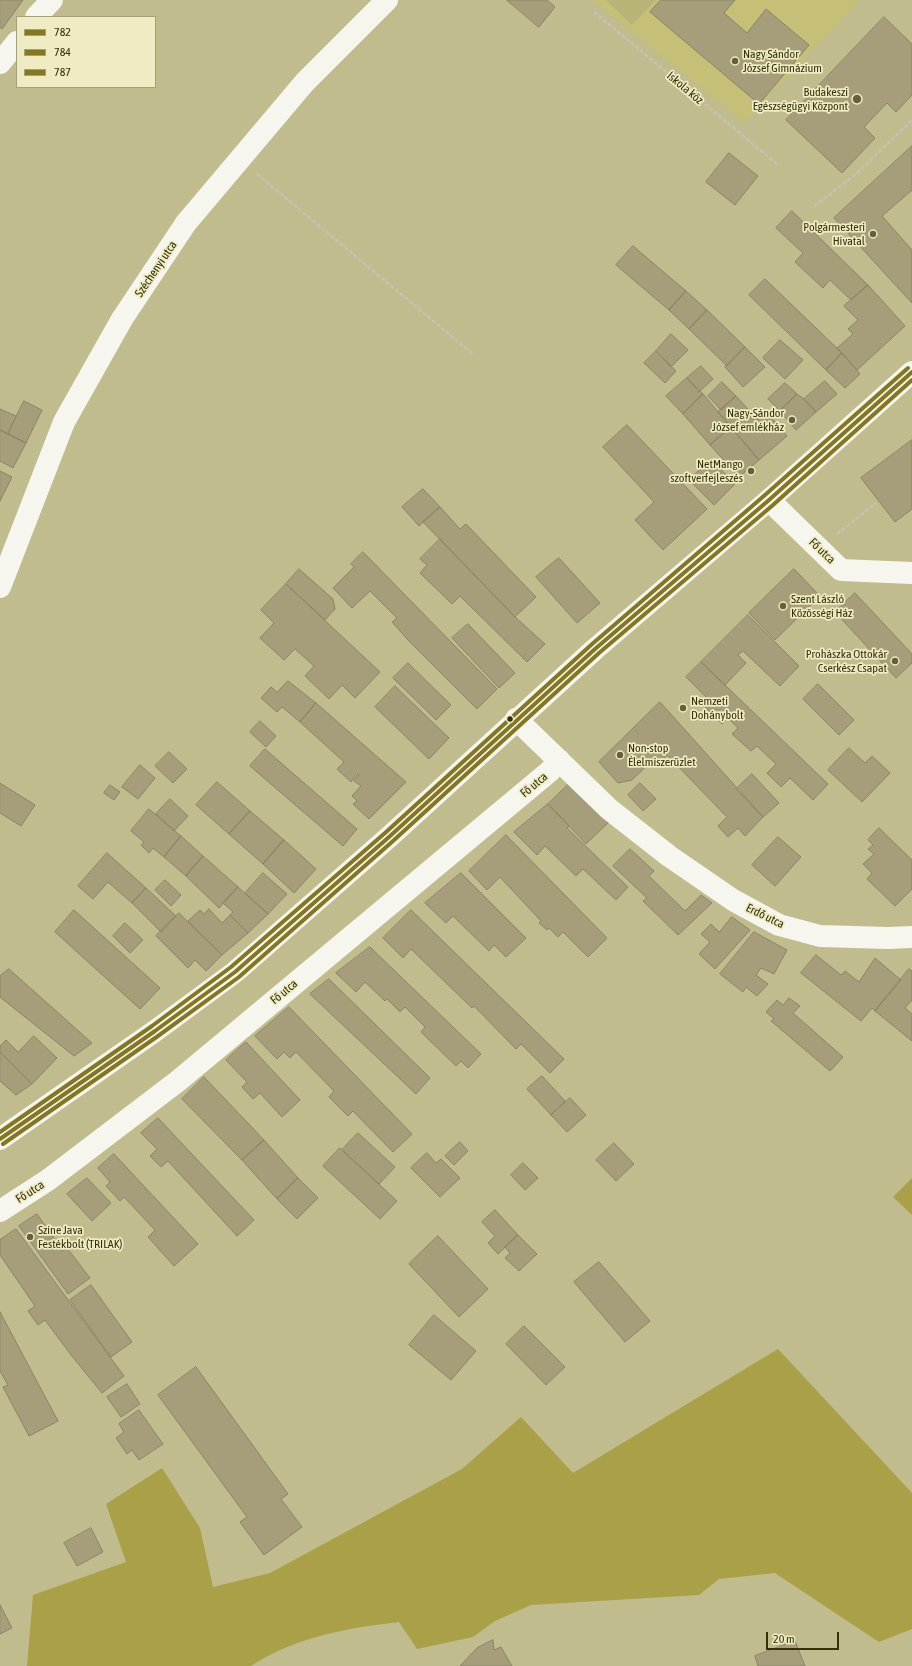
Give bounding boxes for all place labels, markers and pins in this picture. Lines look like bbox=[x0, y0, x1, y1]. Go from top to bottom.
place label: Nagy Sándor József Gimnázium bbox=[743, 47, 822, 75]
marker: Nagy Sándor József Gimnázium bbox=[730, 56, 740, 66]
place label: Budakeszi Egészségügyi Központ bbox=[753, 85, 848, 113]
marker: Budakeszi Egészségügyi Központ bbox=[851, 93, 863, 105]
place label: Polgármesteri Hivatal bbox=[803, 220, 865, 248]
marker: Polgármesteri Hivatal bbox=[868, 229, 878, 239]
place label: Nagy-Sándor József emlékház bbox=[712, 406, 784, 434]
marker: Nagy-Sándor József emlékház bbox=[787, 415, 797, 425]
place label: NetMango szoftverfejleszés bbox=[670, 457, 743, 485]
marker: NetMango szoftverfejleszés bbox=[746, 466, 756, 476]
place label: Szent László Közösségi Ház bbox=[791, 592, 852, 620]
marker: Szent László Közösségi Ház bbox=[778, 601, 788, 611]
place label: Prohászka Ottokár Cserkész Csapat bbox=[806, 647, 887, 675]
marker: Prohászka Ottokár Cserkész Csapat bbox=[890, 656, 900, 666]
place label: Nemzeti Dohánybolt bbox=[691, 694, 743, 722]
marker: Nemzeti Dohánybolt bbox=[678, 703, 688, 713]
unlabelled marker bbox=[505, 714, 515, 724]
place label: Non-stop Élelmiszerüzlet bbox=[628, 741, 696, 769]
marker: Non-stop Élelmiszerüzlet bbox=[615, 750, 625, 760]
place label: Színe Java Festékbolt (TRILAK) bbox=[38, 1223, 122, 1251]
marker: Színe Java Festékbolt (TRILAK) bbox=[25, 1232, 35, 1242]

